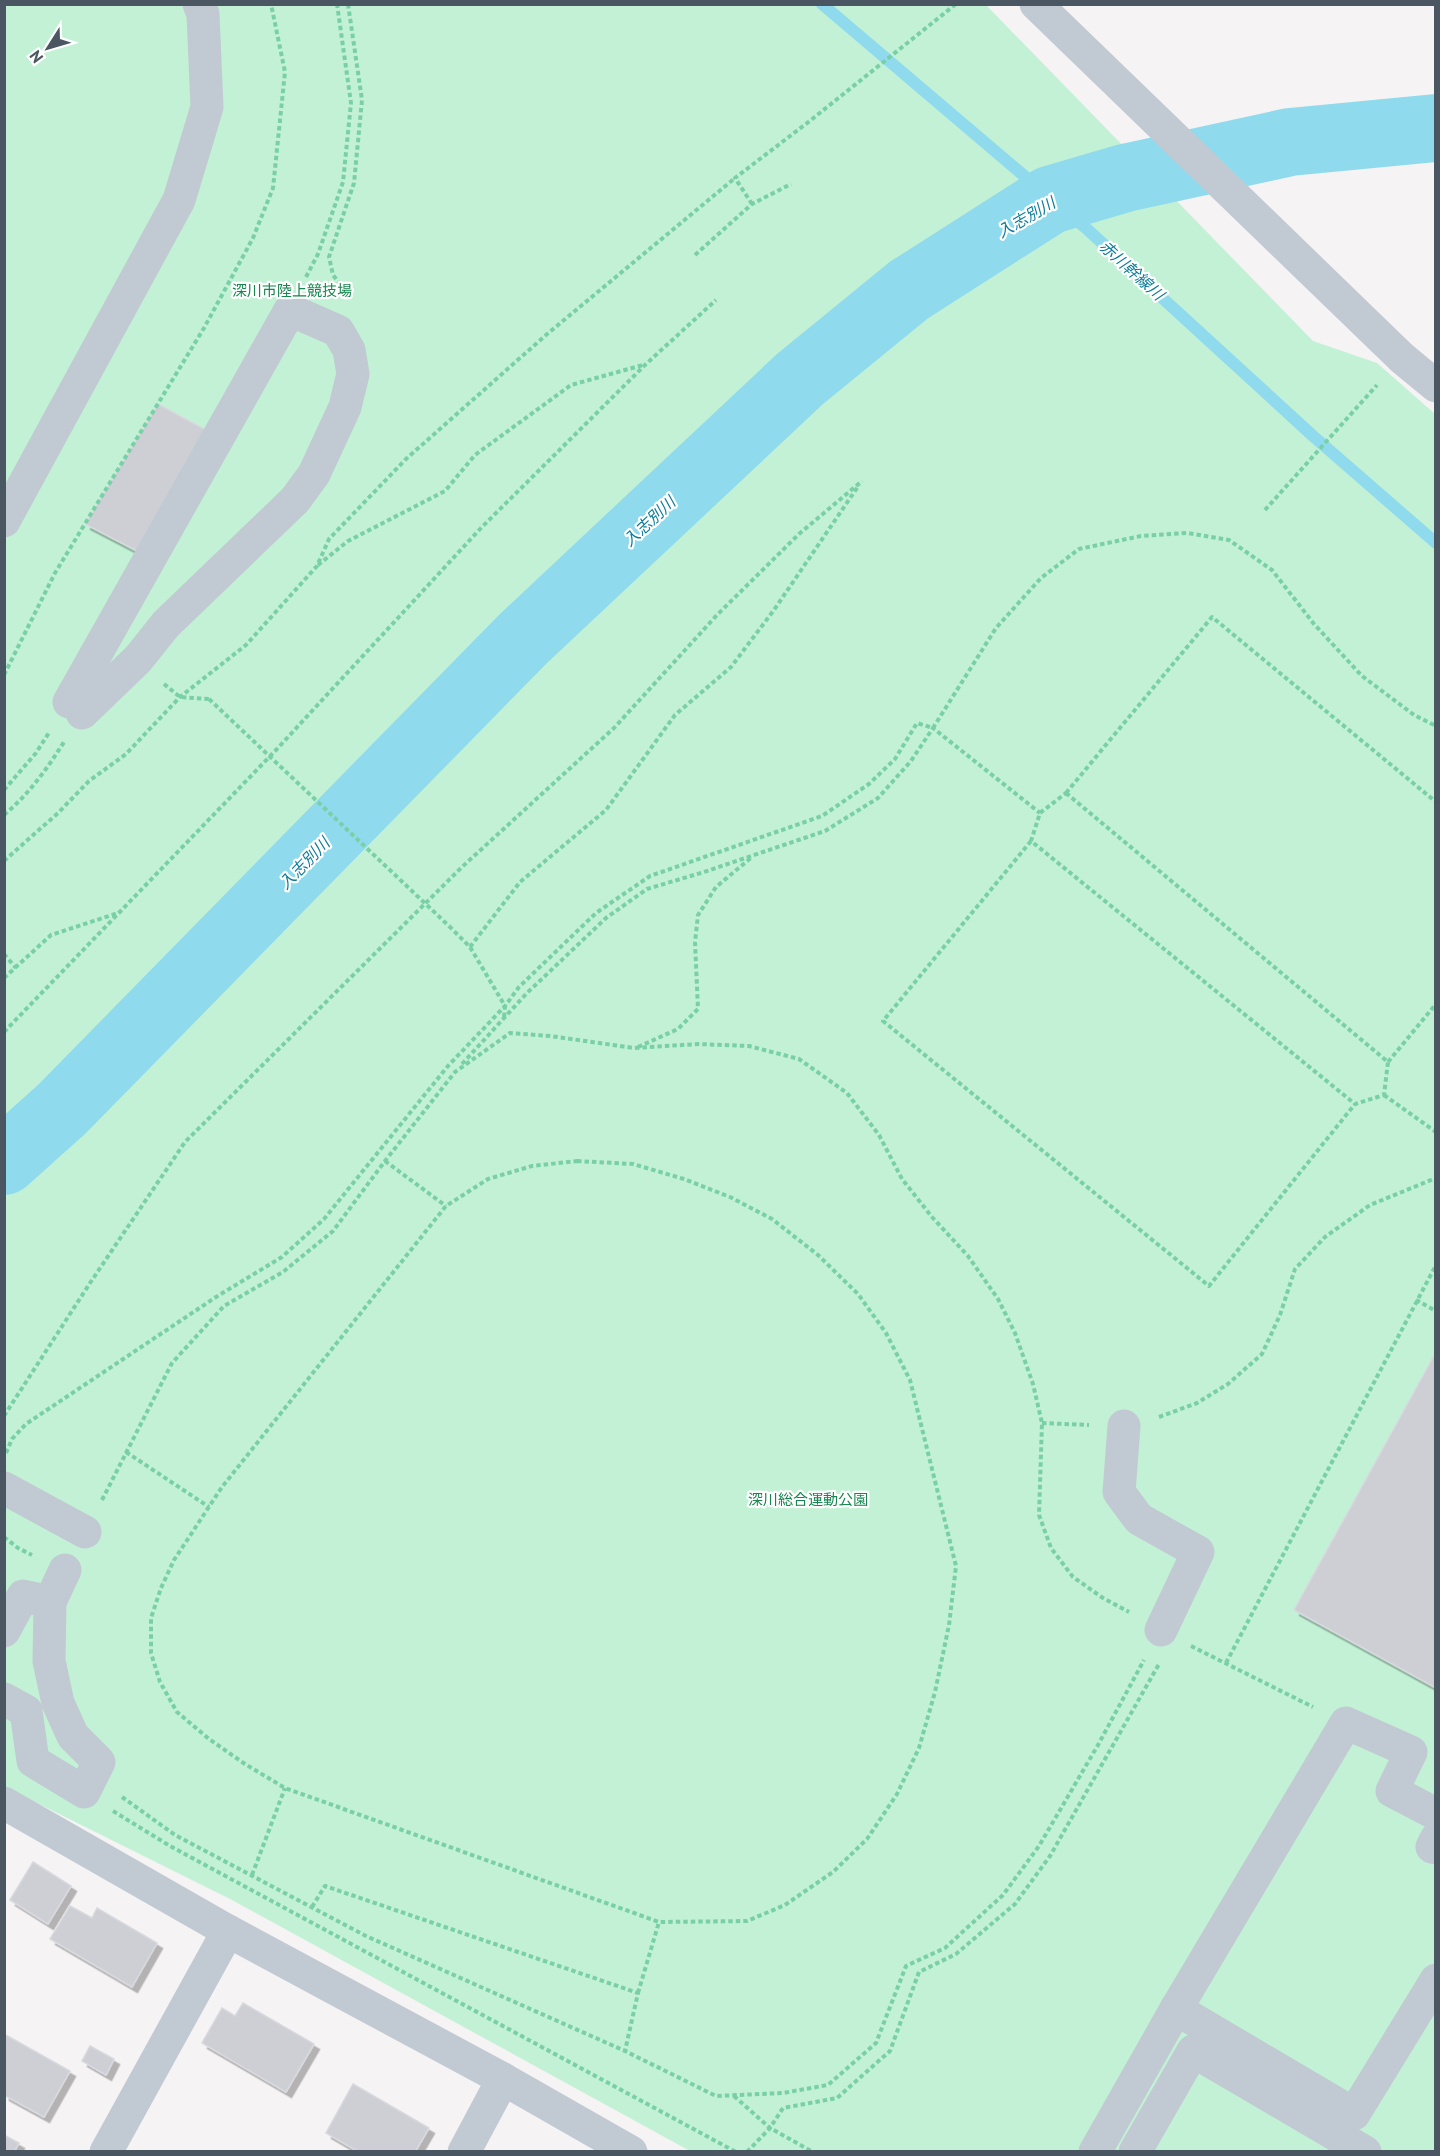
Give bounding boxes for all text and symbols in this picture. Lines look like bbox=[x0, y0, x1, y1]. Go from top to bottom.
north arrow bbox=[18, 18, 78, 78]
text: N bbox=[25, 47, 47, 67]
water label: 入志別川 bbox=[993, 191, 1060, 242]
water label: 赤川幹線川 bbox=[1096, 236, 1170, 306]
park label: 深川市陸上競技場 bbox=[232, 281, 352, 300]
water label: 入志別川 bbox=[619, 491, 681, 550]
water label: 入志別川 bbox=[275, 832, 335, 893]
park label: 深川総合運動公園 bbox=[748, 1490, 868, 1509]

